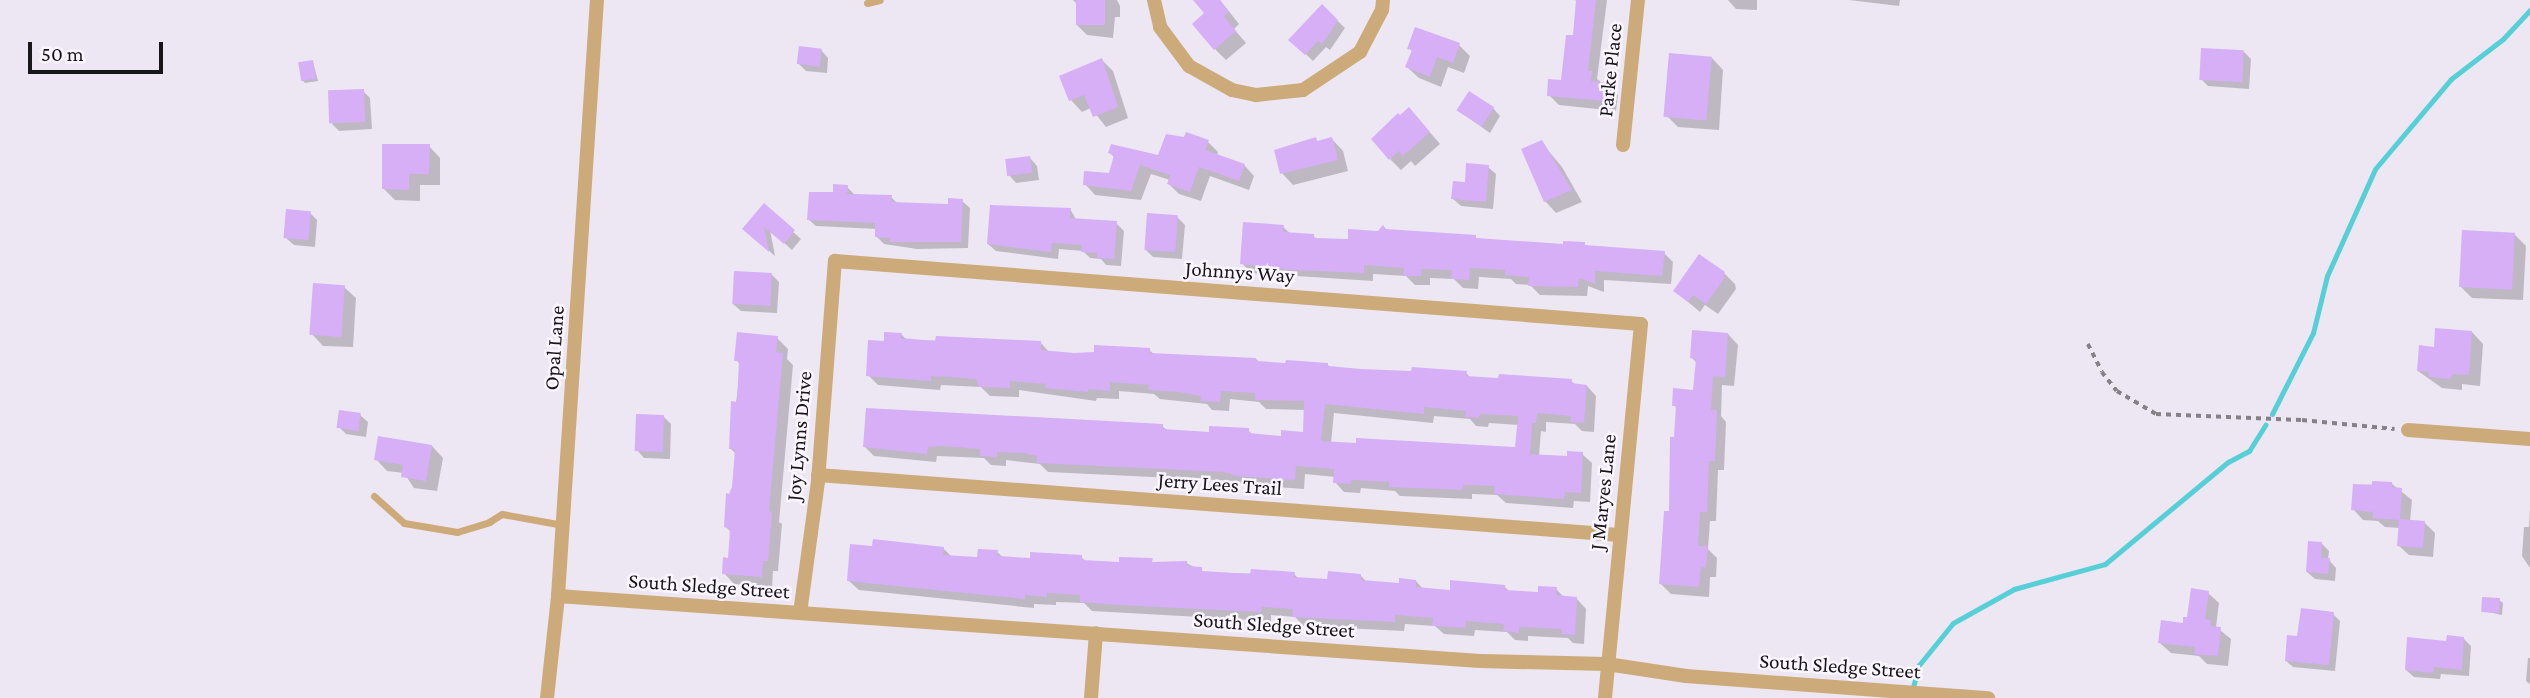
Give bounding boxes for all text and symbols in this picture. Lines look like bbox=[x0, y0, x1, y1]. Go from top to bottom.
street label: Parke Place bbox=[1593, 22, 1627, 118]
scale bar bbox=[32, 28, 166, 72]
text: 50 m bbox=[41, 42, 84, 66]
street label: Johnnys Way bbox=[1184, 256, 1296, 288]
street label: Opal Lane bbox=[538, 305, 570, 391]
street label: Joy Lynns Drive bbox=[781, 370, 817, 502]
street label: J Maryes Lane bbox=[1584, 433, 1622, 551]
street label: Jerry Lees Trail bbox=[1157, 467, 1283, 501]
street label: South Sledge Street bbox=[628, 568, 790, 604]
street label: South Sledge Street bbox=[1193, 607, 1355, 643]
street label: South Sledge Street bbox=[1759, 648, 1921, 684]

